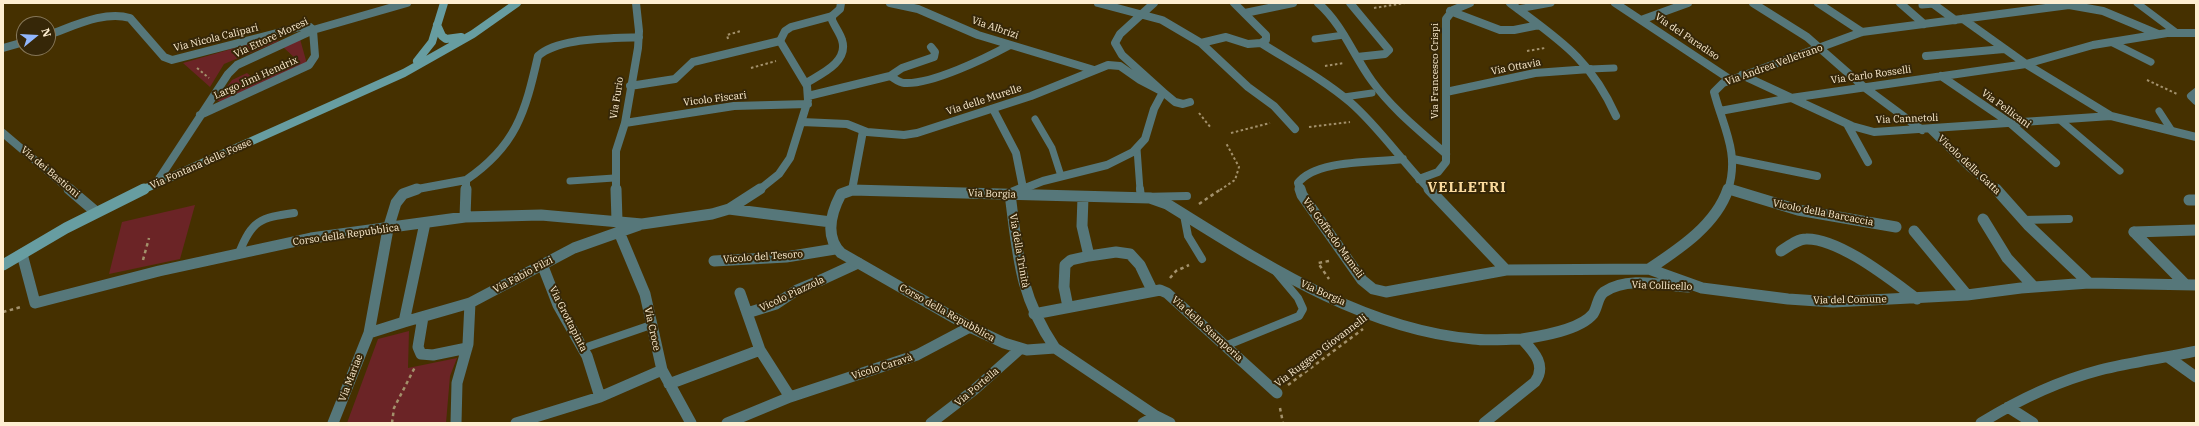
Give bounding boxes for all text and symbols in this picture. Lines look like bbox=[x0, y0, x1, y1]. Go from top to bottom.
street label: Via del Paradiso bbox=[1652, 11, 1722, 63]
street label: Via Albrizi bbox=[970, 14, 1020, 42]
north arrow bbox=[16, 16, 56, 56]
street label: Via Ettore Moresi bbox=[232, 16, 310, 60]
street label: Via Nicola Calipari bbox=[172, 22, 260, 54]
street label: Via Francesco Crispi bbox=[1429, 23, 1441, 119]
text: N bbox=[38, 26, 54, 39]
street label: Via Andrea Velletrano bbox=[1724, 42, 1824, 88]
street label: Largo Jimi Hendrix bbox=[212, 54, 300, 102]
street label: Via Ottavia bbox=[1490, 56, 1542, 78]
street label: Via Carlo Rosselli bbox=[1830, 63, 1912, 87]
street label: Via Furio bbox=[608, 76, 626, 120]
street label: Via delle Murelle bbox=[945, 82, 1023, 118]
street label: Via Pellicani bbox=[1979, 87, 2033, 131]
street label: Vicolo Fiscari bbox=[683, 89, 747, 109]
street label: Via Cannetoli bbox=[1875, 112, 1939, 126]
street label: Vicolo della Gatta bbox=[1935, 133, 2003, 197]
street label: Via Fontana delle Fosse bbox=[148, 136, 254, 192]
street label: Via dei Bastioni bbox=[18, 144, 82, 200]
district label: VELLETRI bbox=[1427, 180, 1507, 196]
street label: Via Borgia bbox=[968, 187, 1016, 201]
street label: Via Goffredo Mameli bbox=[1300, 196, 1366, 280]
street label: Vicolo della Barcaccia bbox=[1772, 197, 1874, 229]
street label: Via della Trinità bbox=[1007, 213, 1031, 289]
street label: Corso della Repubblica bbox=[292, 222, 400, 248]
street label: Vicolo del Tesoro bbox=[723, 248, 803, 266]
street label: Via Fabio Filzi bbox=[491, 254, 555, 296]
street label: Vicolo Piazzola bbox=[758, 274, 826, 314]
street label: Via Borgia bbox=[1299, 278, 1347, 308]
street label: Via Collicello bbox=[1632, 279, 1692, 293]
street label: Corso della Repubblica bbox=[897, 282, 997, 344]
street label: Via Grottapinta bbox=[546, 284, 590, 354]
street label: Via del Comune bbox=[1813, 293, 1887, 307]
street label: Via della Stamperia bbox=[1169, 294, 1245, 364]
street label: Via Croce bbox=[642, 306, 662, 352]
street label: Via Ruggero Giovannelli bbox=[1272, 312, 1370, 390]
street label: Vicolo Caravà bbox=[850, 351, 914, 383]
street label: Via Mariae bbox=[336, 353, 366, 403]
street label: Via Portella bbox=[952, 365, 1002, 409]

